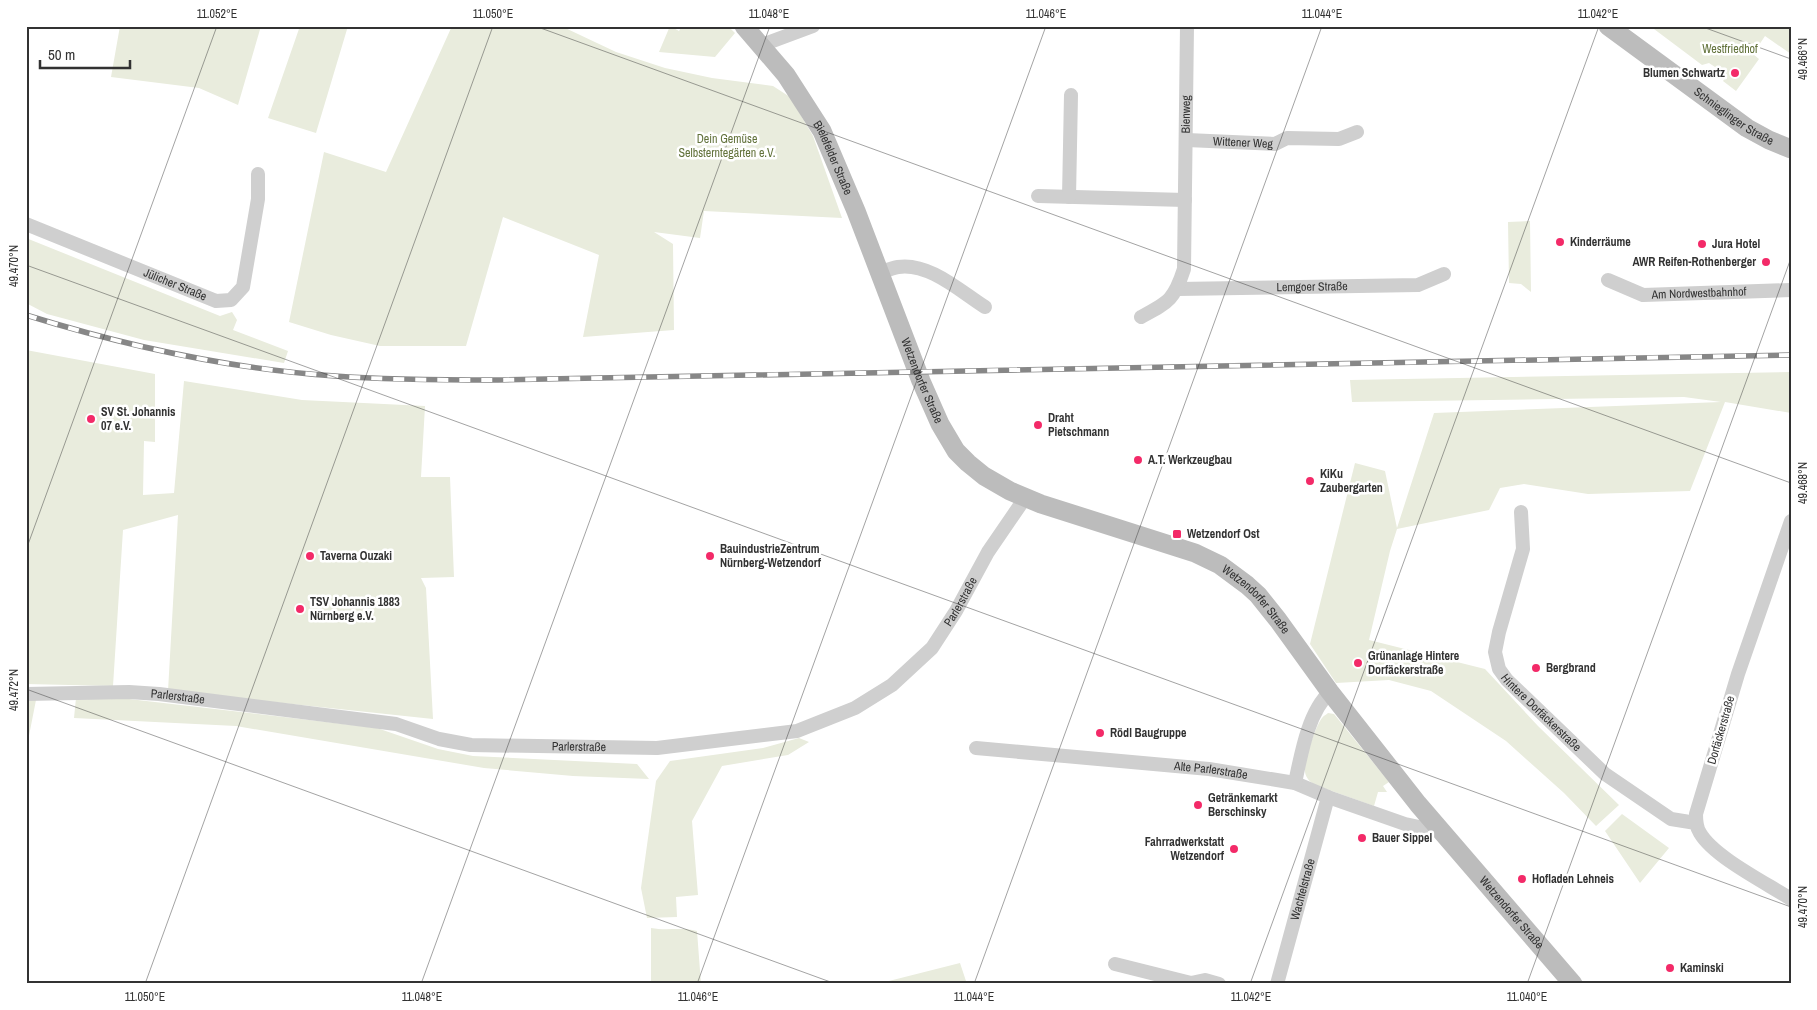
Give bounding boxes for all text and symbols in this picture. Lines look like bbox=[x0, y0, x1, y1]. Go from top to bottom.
text: 11.052°E bbox=[197, 6, 237, 22]
text: 11.050°E bbox=[473, 6, 513, 22]
text: 11.048°E bbox=[749, 6, 789, 22]
text: 11.046°E bbox=[1026, 6, 1066, 22]
text: 11.044°E bbox=[1302, 6, 1342, 22]
text: 11.042°E bbox=[1578, 6, 1618, 22]
scale bar bbox=[40, 38, 130, 70]
text: 49.466°N bbox=[1795, 38, 1811, 80]
park label: Westfriedhof bbox=[1702, 41, 1758, 57]
text: 50 m bbox=[48, 44, 75, 65]
place label: Blumen Schwartz bbox=[1643, 65, 1725, 81]
marker: Blumen Schwartz bbox=[1729, 67, 1741, 79]
street label: Schnieglinger Straße bbox=[1691, 84, 1776, 149]
street label: Bienweg bbox=[1178, 95, 1194, 134]
street label: Bielefelder Straße bbox=[809, 118, 856, 197]
park label: Dein Gemüse Selbsterntegärten e.V. bbox=[678, 131, 776, 161]
street label: Wittener Weg bbox=[1213, 133, 1274, 152]
place label: Kinderräume bbox=[1570, 234, 1631, 250]
marker: Kinderräume bbox=[1554, 236, 1566, 248]
place label: Jura Hotel bbox=[1712, 236, 1760, 252]
marker: Jura Hotel bbox=[1696, 238, 1708, 250]
text: 49.470°N bbox=[6, 245, 22, 287]
place label: AWR Reifen-Rothenberger bbox=[1632, 254, 1756, 270]
marker: AWR Reifen-Rothenberger bbox=[1760, 256, 1772, 268]
street label: Jülicher Straße bbox=[141, 265, 209, 304]
street label: Lemgoer Straße bbox=[1276, 278, 1348, 295]
street label: Am Nordwestbahnhof bbox=[1650, 284, 1747, 303]
street label: Wetzendorfer Straße bbox=[897, 335, 947, 426]
place label: SV St. Johannis 07 e.V. bbox=[101, 404, 176, 434]
place label: Draht Pietschmann bbox=[1048, 410, 1109, 440]
marker: SV St. Johannis 07 e.V. bbox=[85, 413, 97, 425]
marker: Draht Pietschmann bbox=[1032, 419, 1044, 431]
place label: A.T. Werkzeugbau bbox=[1148, 452, 1232, 468]
marker: A.T. Werkzeugbau bbox=[1132, 454, 1144, 466]
text: 49.468°N bbox=[1795, 462, 1811, 504]
place label: KiKu Zaubergarten bbox=[1320, 466, 1383, 496]
marker: KiKu Zaubergarten bbox=[1304, 475, 1316, 487]
place label: Wetzendorf Ost bbox=[1187, 526, 1260, 542]
marker: Wetzendorf Ost bbox=[1171, 528, 1183, 540]
place label: BauindustrieZentrum Nürnberg-Wetzendorf bbox=[720, 541, 822, 571]
place label: Taverna Ouzaki bbox=[320, 548, 392, 564]
marker: Taverna Ouzaki bbox=[304, 550, 316, 562]
marker: BauindustrieZentrum Nürnberg-Wetzendorf bbox=[704, 550, 716, 562]
street label: Wetzendorfer Straße bbox=[1219, 561, 1293, 637]
street label: Parlerstraße bbox=[940, 574, 981, 629]
place label: TSV Johannis 1883 Nürnberg e.V. bbox=[310, 594, 400, 624]
marker: TSV Johannis 1883 Nürnberg e.V. bbox=[294, 603, 306, 615]
place label: Grünanlage Hintere Dorfäckerstraße bbox=[1368, 648, 1460, 678]
marker: Grünanlage Hintere Dorfäckerstraße bbox=[1352, 657, 1364, 669]
place label: Bergbrand bbox=[1546, 660, 1596, 676]
marker: Bergbrand bbox=[1530, 662, 1542, 674]
text: 49.472°N bbox=[6, 669, 22, 711]
street label: Hintere Dorfäckerstraße bbox=[1497, 671, 1585, 755]
street label: Parlerstraße bbox=[150, 685, 206, 708]
street label: Dorfäckerstraße bbox=[1704, 694, 1738, 766]
place label: Rödl Baugruppe bbox=[1110, 725, 1187, 741]
marker: Rödl Baugruppe bbox=[1094, 727, 1106, 739]
street label: Parlerstraße bbox=[552, 738, 606, 755]
street label: Alte Parlerstraße bbox=[1172, 758, 1249, 783]
place label: Getränkemarkt Berschinsky bbox=[1208, 790, 1278, 820]
marker: Getränkemarkt Berschinsky bbox=[1192, 799, 1204, 811]
place label: Bauer Sippel bbox=[1372, 830, 1432, 846]
marker: Bauer Sippel bbox=[1356, 832, 1368, 844]
place label: Fahrradwerkstatt Wetzendorf bbox=[1145, 834, 1225, 864]
marker: Fahrradwerkstatt Wetzendorf bbox=[1228, 843, 1240, 855]
street label: Wachtelstraße bbox=[1287, 857, 1319, 922]
place label: Hofladen Lehneis bbox=[1532, 871, 1615, 887]
street label: Wetzendorfer Straße bbox=[1476, 873, 1547, 952]
marker: Hofladen Lehneis bbox=[1516, 873, 1528, 885]
text: 49.470°N bbox=[1795, 886, 1811, 928]
place label: Kaminski bbox=[1680, 960, 1724, 976]
marker: Kaminski bbox=[1664, 962, 1676, 974]
text: 11.050°E bbox=[125, 989, 165, 1005]
text: 11.048°E bbox=[402, 989, 442, 1005]
text: 11.046°E bbox=[678, 989, 718, 1005]
text: 11.044°E bbox=[954, 989, 994, 1005]
text: 11.042°E bbox=[1231, 989, 1271, 1005]
text: 11.040°E bbox=[1507, 989, 1547, 1005]

